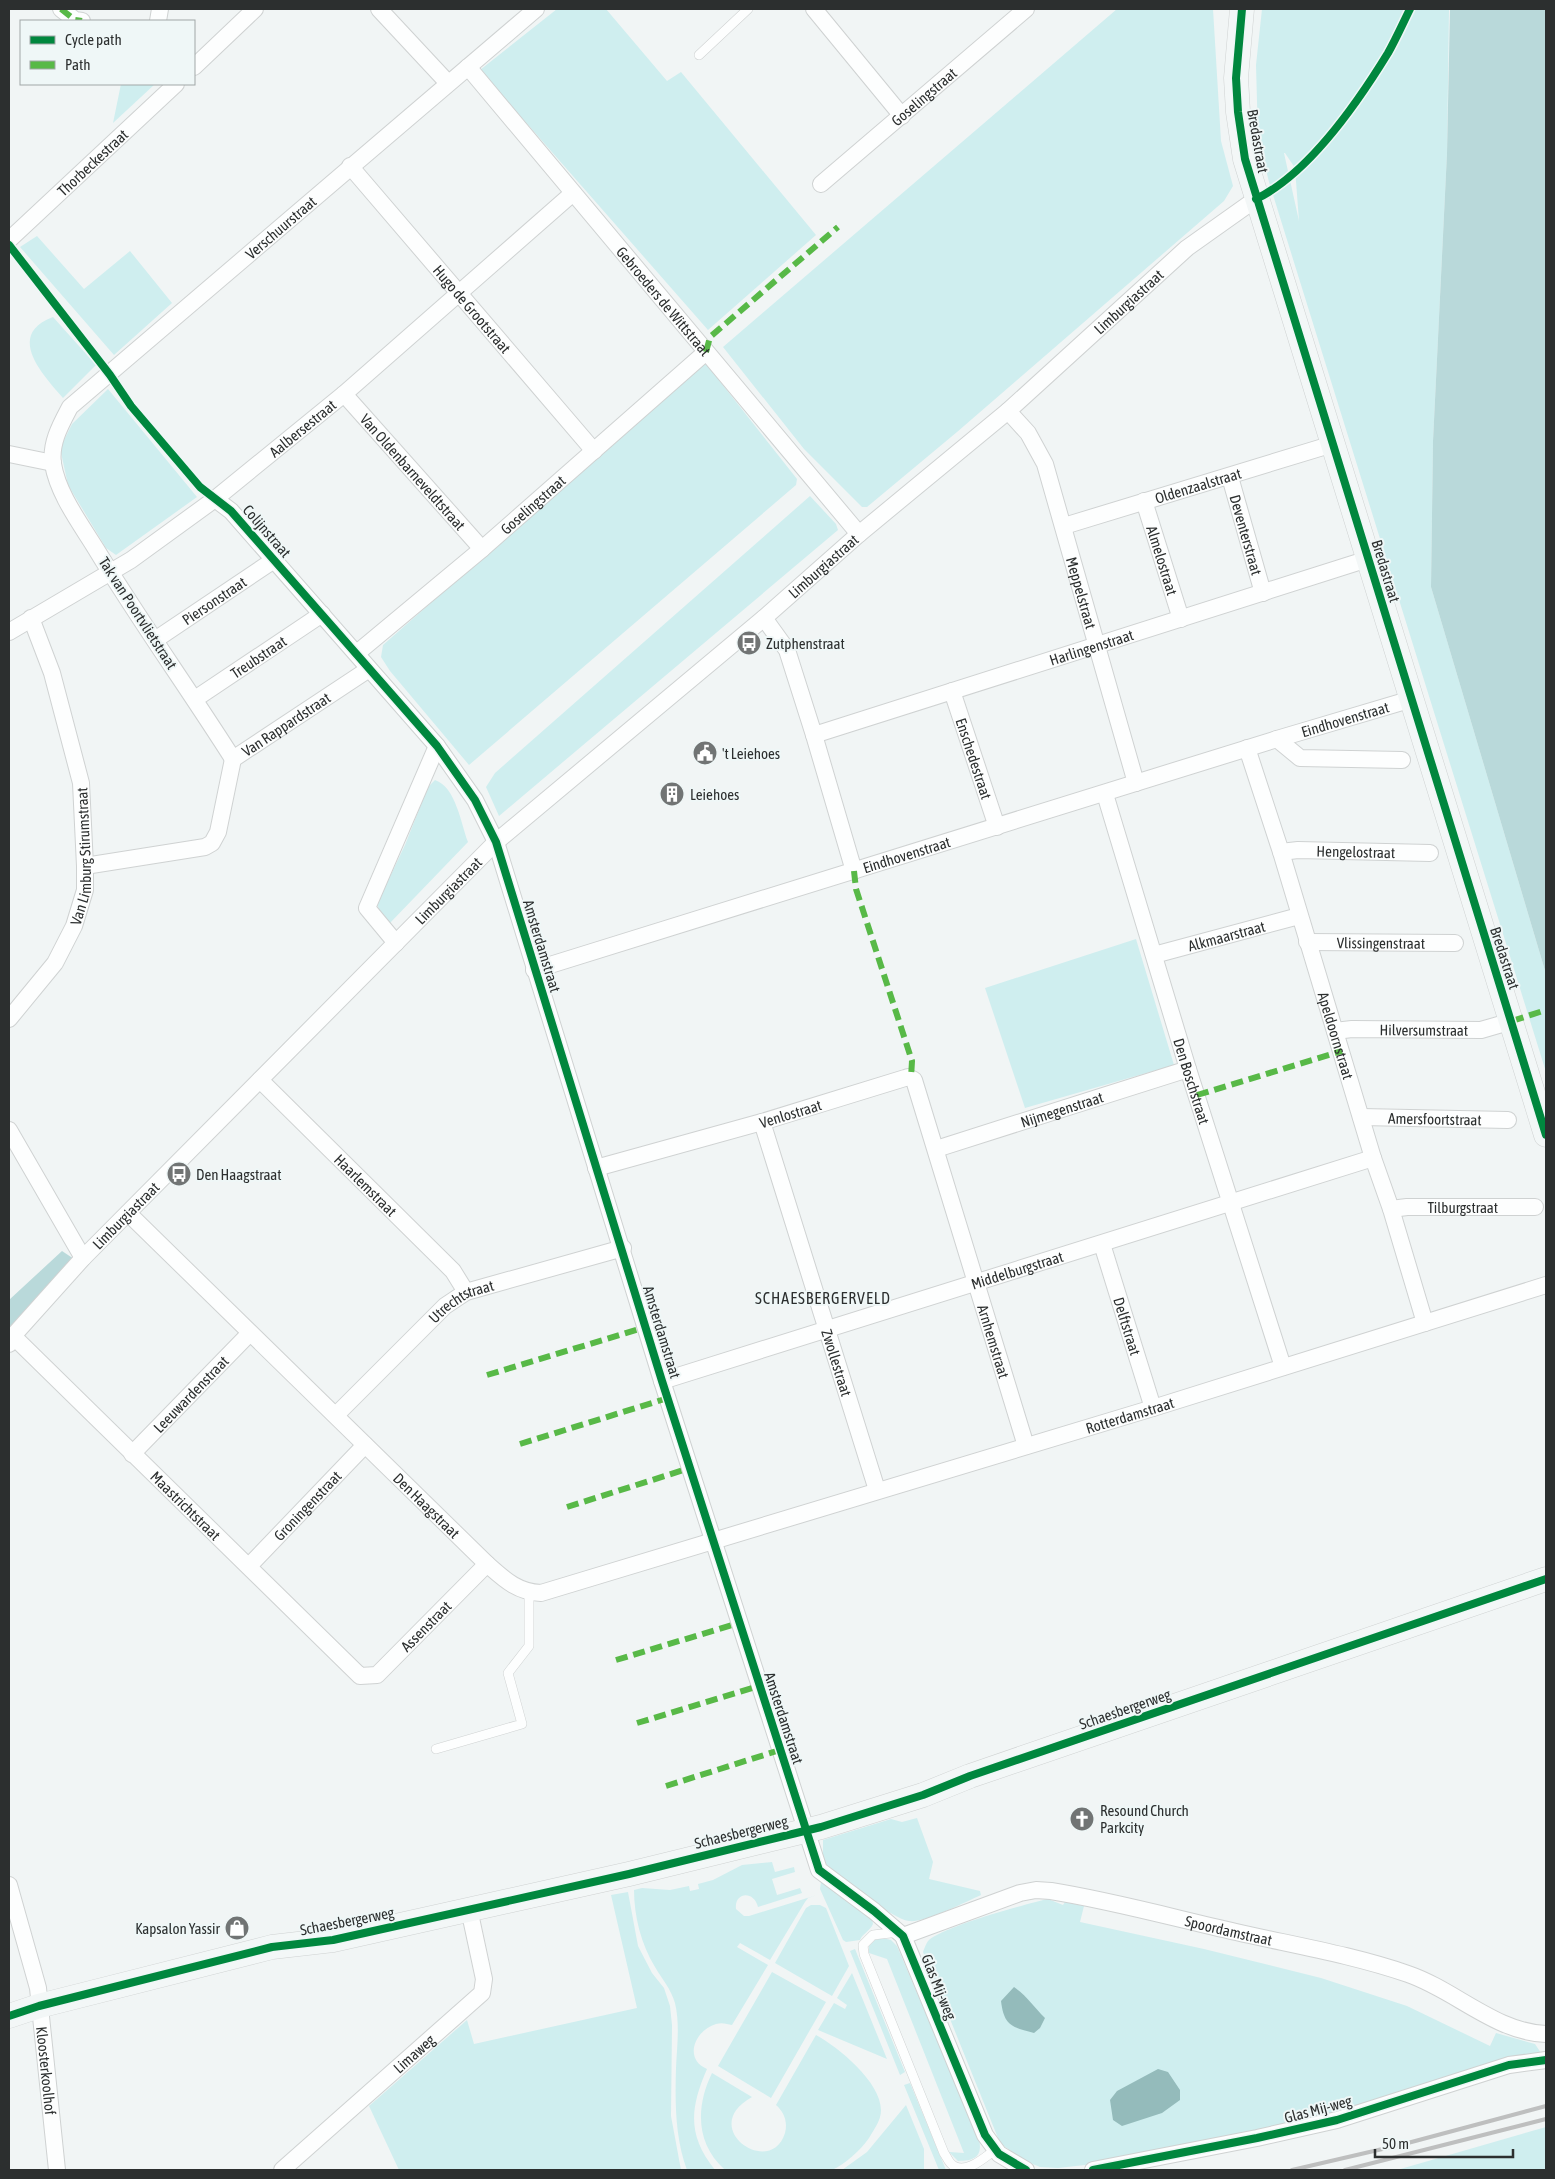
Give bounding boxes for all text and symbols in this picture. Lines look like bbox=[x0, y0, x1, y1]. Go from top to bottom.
legend bbox=[20, 20, 195, 85]
text: Cycle path bbox=[65, 31, 122, 48]
text: Path bbox=[65, 56, 91, 73]
street label: Goselingstraat bbox=[888, 64, 960, 129]
street label: Bredastraat bbox=[1244, 108, 1272, 174]
street label: Thorbeckestraat bbox=[54, 125, 131, 199]
street label: Verschuurstraat bbox=[242, 192, 319, 262]
street label: Gebroeders de Wittstraat bbox=[613, 243, 714, 359]
street label: Hugo de Grootstraat bbox=[430, 261, 515, 356]
street label: Limburgiastraat bbox=[1090, 266, 1166, 337]
street label: Aalbersestraat bbox=[266, 396, 339, 460]
street label: Van Oldenbarneveldtstraat bbox=[357, 410, 469, 533]
street label: Oldenzaalstraat bbox=[1153, 464, 1243, 506]
street label: Goselingstraat bbox=[497, 472, 568, 537]
street label: Deventerstraat bbox=[1227, 493, 1266, 577]
street label: Colijnstraat bbox=[240, 501, 294, 561]
street label: Almelostraat bbox=[1144, 523, 1181, 597]
street label: Limburgiastraat bbox=[785, 531, 861, 601]
street label: Bredastraat bbox=[1368, 538, 1404, 604]
street label: Tak van Poortvlietstraat bbox=[95, 554, 181, 672]
street label: Meppelstraat bbox=[1063, 555, 1100, 631]
street label: Piersonstraat bbox=[179, 573, 249, 628]
street label: Harlingenstraat bbox=[1047, 626, 1135, 668]
bus stop icon: Zutphenstraat bbox=[736, 630, 762, 656]
street label: Treubstraat bbox=[227, 632, 289, 681]
place label: Zutphenstraat bbox=[766, 635, 845, 652]
street label: Van Rappardstraat bbox=[238, 689, 333, 759]
street label: Eindhovenstraat bbox=[1299, 698, 1391, 740]
street label: Enschedestraat bbox=[953, 716, 996, 801]
public building icon: 't Leiehoes bbox=[692, 740, 718, 766]
place label: 't Leiehoes bbox=[722, 745, 780, 762]
building icon: Leiehoes bbox=[659, 781, 685, 807]
place label: Leiehoes bbox=[690, 786, 739, 803]
street label: Van Limburg Stirumstraat bbox=[66, 787, 94, 927]
street label: Eindhovenstraat bbox=[861, 833, 952, 876]
street label: Hengelostraat bbox=[1316, 842, 1395, 861]
street label: Limburgiastraat bbox=[411, 853, 485, 927]
street label: Amsterdamstraat bbox=[520, 898, 564, 994]
street label: Alkmaarstraat bbox=[1186, 917, 1267, 954]
street label: Bredastraat bbox=[1487, 925, 1523, 991]
street label: Vlissingenstraat bbox=[1337, 934, 1425, 951]
street label: Apeldoornstraat bbox=[1315, 990, 1357, 1081]
street label: Hilversumstraat bbox=[1379, 1021, 1468, 1038]
street label: Den Boschstraat bbox=[1171, 1036, 1213, 1126]
street label: Nijmegenstraat bbox=[1018, 1088, 1105, 1130]
street label: Venlostraat bbox=[757, 1096, 823, 1131]
street label: Amersfoortstraat bbox=[1388, 1109, 1482, 1128]
street label: Haarlemstraat bbox=[331, 1150, 401, 1219]
bus stop icon: Den Haagstraat bbox=[166, 1161, 192, 1187]
place label: Den Haagstraat bbox=[196, 1166, 282, 1183]
street label: Limburgiastraat bbox=[89, 1178, 162, 1252]
street label: Tilburgstraat bbox=[1428, 1199, 1498, 1216]
street label: Middelburgstraat bbox=[969, 1247, 1065, 1292]
street label: Utrechtstraat bbox=[425, 1276, 496, 1326]
street label: Amsterdamstraat bbox=[640, 1284, 684, 1380]
district label: SCHAESBERGERVELD bbox=[755, 1289, 891, 1307]
street label: Delftstraat bbox=[1111, 1295, 1145, 1357]
street label: Arnhemstraat bbox=[975, 1302, 1013, 1380]
street label: Zwollestraat bbox=[819, 1327, 856, 1398]
street label: Leeuwardenstraat bbox=[150, 1352, 232, 1436]
street label: Rotterdamstraat bbox=[1084, 1393, 1176, 1436]
street label: Groningenstraat bbox=[270, 1467, 344, 1544]
street label: Maastrichtstraat bbox=[147, 1468, 224, 1543]
street label: Den Haagstraat bbox=[390, 1469, 463, 1541]
street label: Assenstraat bbox=[397, 1597, 454, 1655]
street label: Amsterdamstraat bbox=[761, 1670, 807, 1766]
street label: Schaesbergerweg bbox=[1077, 1685, 1173, 1733]
place label: Resound Church Parkcity bbox=[1100, 1802, 1189, 1836]
church icon: Resound Church Parkcity bbox=[1069, 1806, 1095, 1832]
street label: Schaesbergerweg bbox=[693, 1812, 790, 1852]
street label: Schaesbergerweg bbox=[298, 1903, 396, 1938]
street label: Spoordamstraat bbox=[1183, 1912, 1274, 1948]
shop icon: Kapsalon Yassir bbox=[224, 1915, 250, 1941]
place label: Kapsalon Yassir bbox=[135, 1920, 221, 1937]
street label: Glas Mij-weg bbox=[918, 1952, 960, 2023]
street label: Kloosterkoolhof bbox=[34, 2025, 60, 2116]
street label: Limaweg bbox=[390, 2030, 438, 2076]
street label: Glas Mij-weg bbox=[1282, 2092, 1354, 2126]
scale bar bbox=[1375, 2126, 1512, 2158]
text: 50 m bbox=[1382, 2135, 1409, 2152]

